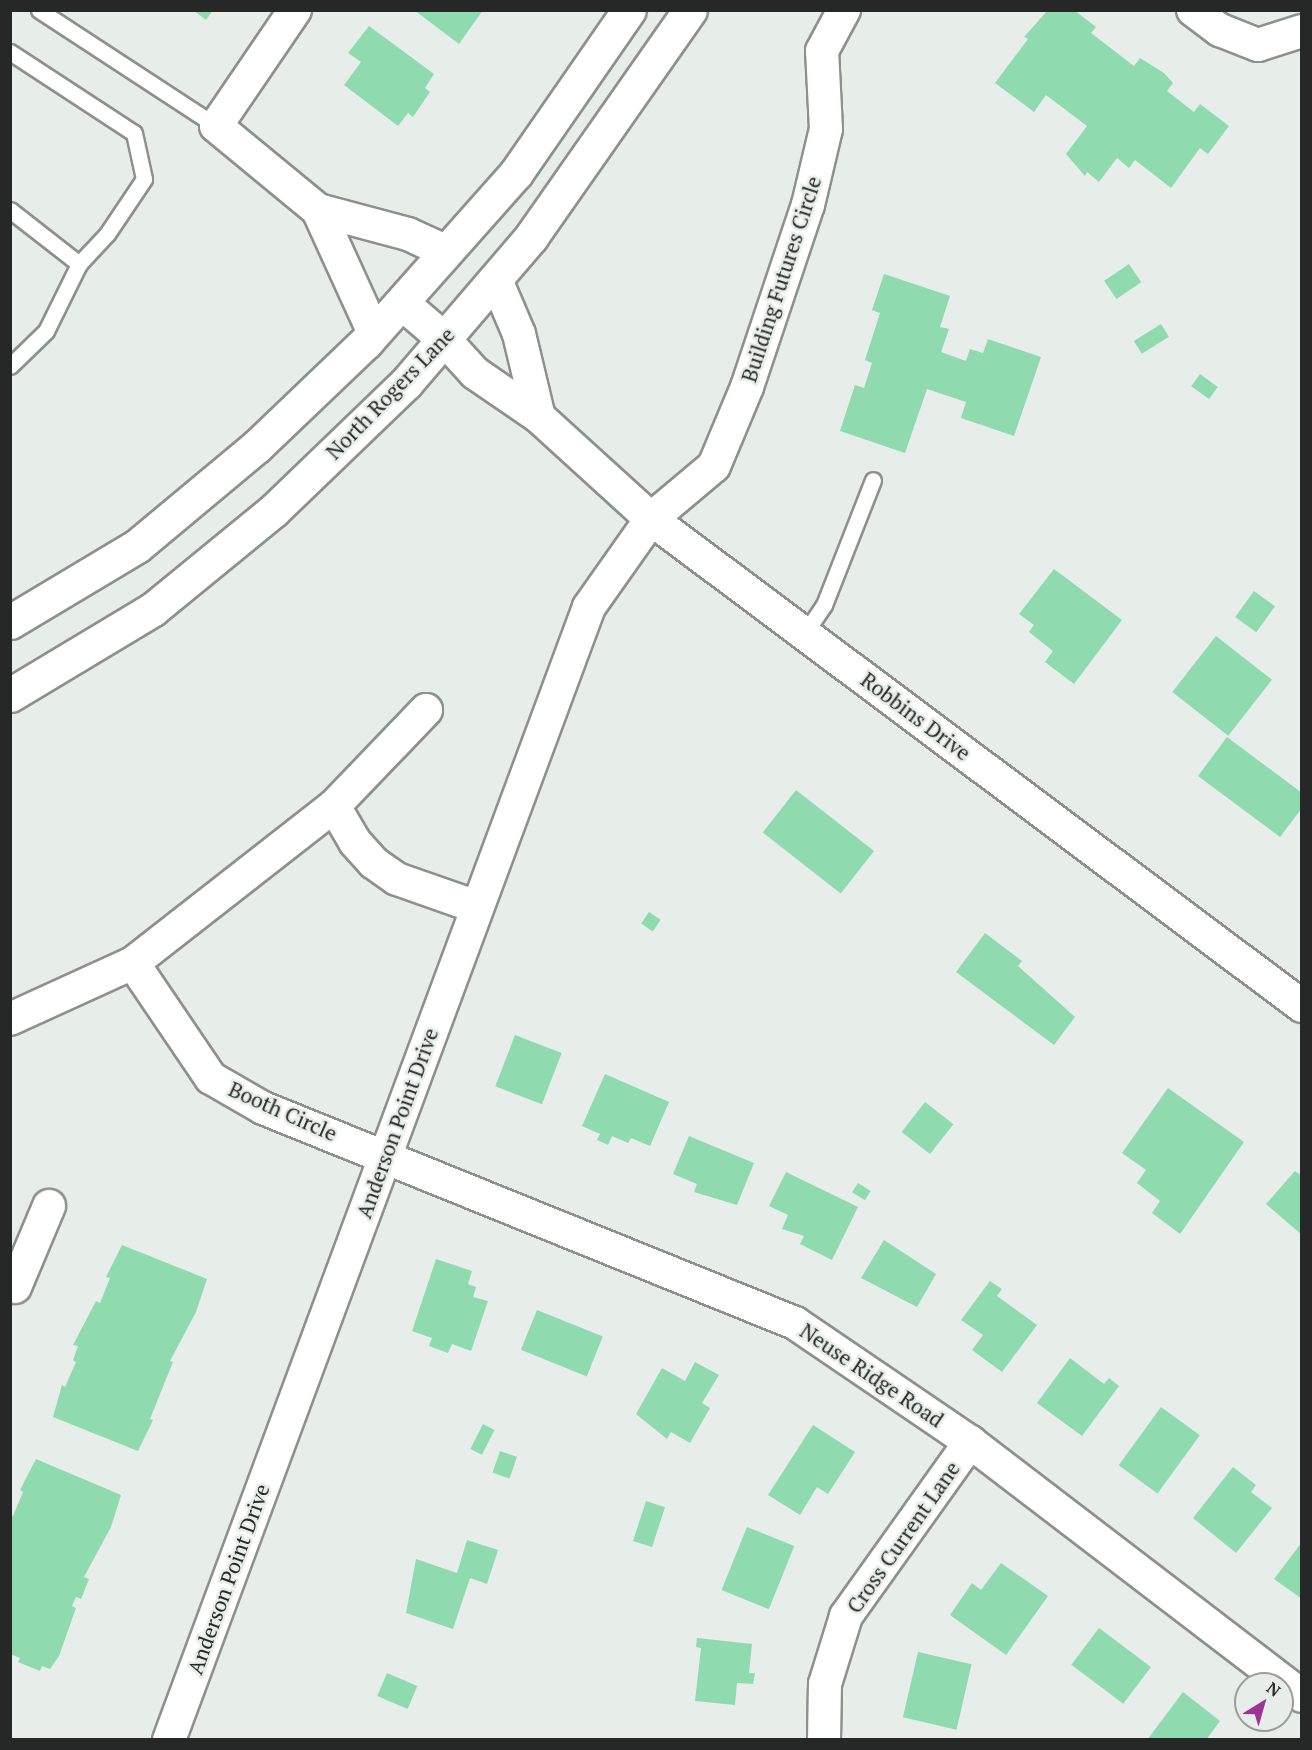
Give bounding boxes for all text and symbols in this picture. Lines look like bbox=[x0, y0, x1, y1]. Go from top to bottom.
street label: Building Futures Circle bbox=[736, 173, 826, 385]
street label: North Rogers Lane bbox=[321, 322, 459, 464]
street label: Robbins Drive bbox=[856, 667, 976, 765]
street label: Anderson Point Drive bbox=[351, 1024, 443, 1222]
street label: Booth Circle bbox=[225, 1076, 341, 1146]
street label: Neuse Ridge Road bbox=[795, 1318, 949, 1432]
street label: Cross Current Lane bbox=[841, 1456, 965, 1618]
street label: Anderson Point Drive bbox=[182, 1480, 274, 1678]
north arrow bbox=[1234, 1672, 1294, 1732]
text: N bbox=[1262, 1677, 1285, 1702]

